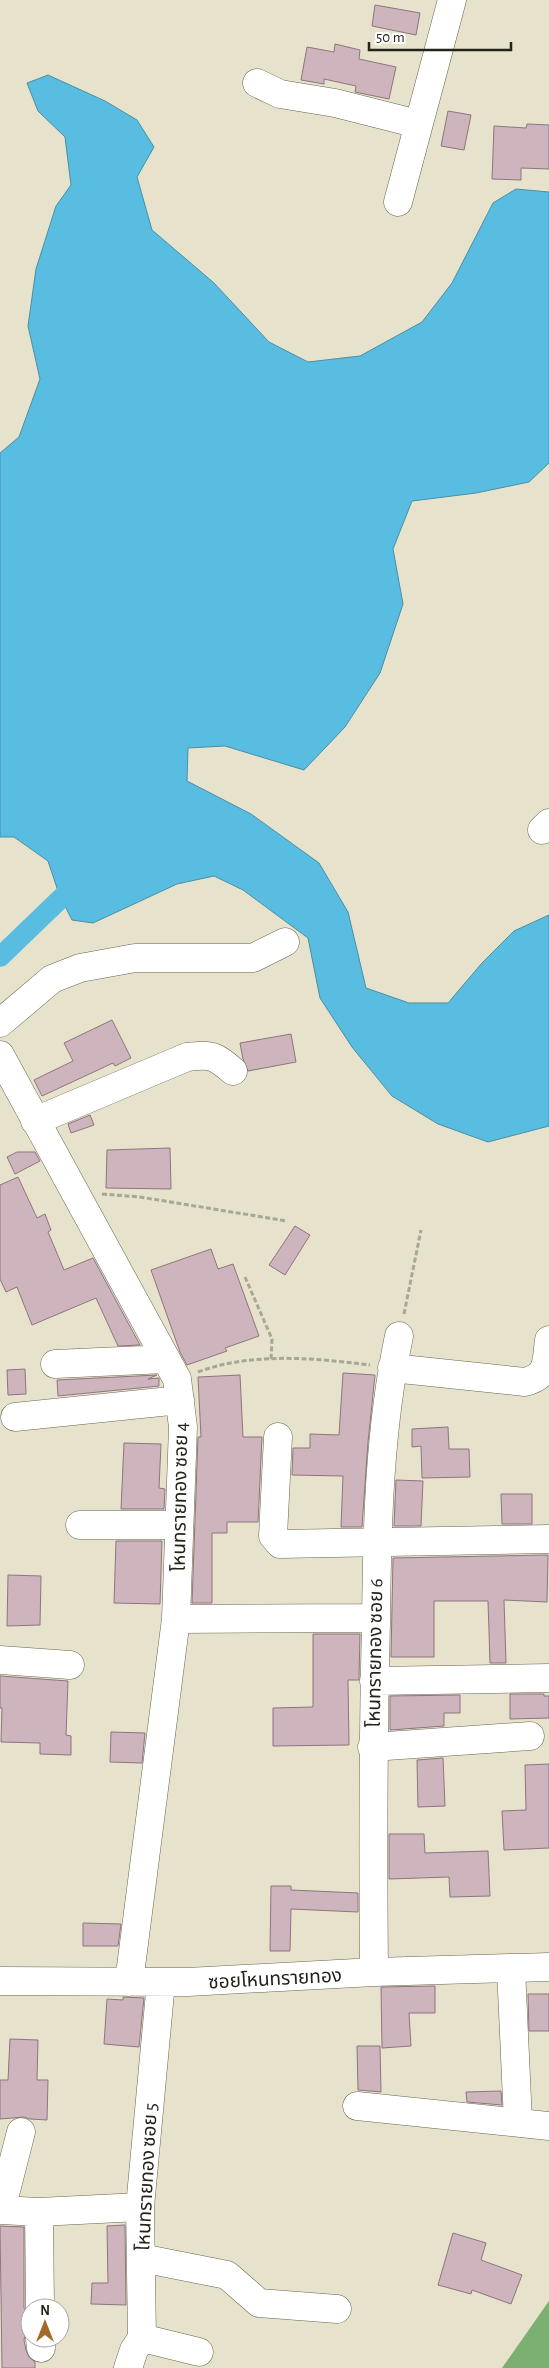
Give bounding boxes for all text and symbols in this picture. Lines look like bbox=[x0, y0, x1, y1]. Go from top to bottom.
scale bar bbox=[369, 20, 512, 52]
text: 50 m bbox=[376, 30, 405, 45]
street label: โหนทรายทอง ซอย 4 bbox=[169, 1422, 191, 1572]
street label: โหนทรายทอง ซอย 6 bbox=[364, 1578, 386, 1728]
street label: ซอยโหนทรายทอง bbox=[208, 1966, 342, 1992]
street label: โหนทรายทอง ซอย 5 bbox=[133, 2103, 161, 2252]
north arrow bbox=[20, 2298, 70, 2348]
text: N bbox=[40, 2304, 50, 2318]

